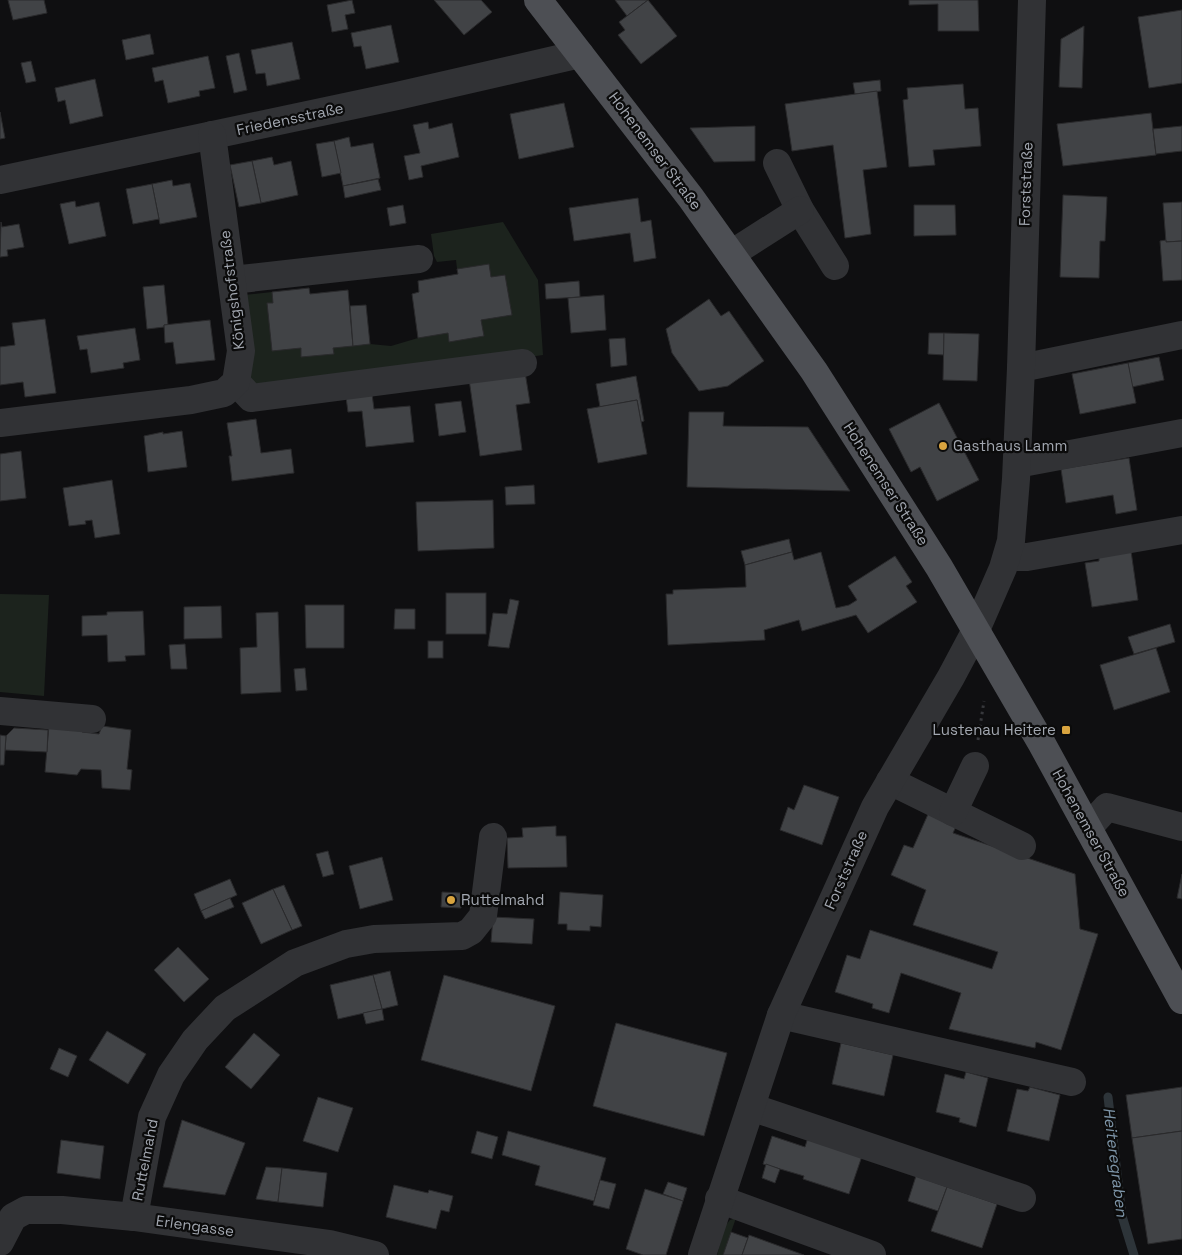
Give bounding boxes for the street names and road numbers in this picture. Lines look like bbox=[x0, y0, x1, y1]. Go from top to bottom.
street label: Hohenemser Straße bbox=[605, 88, 706, 214]
street label: Friedensstraße bbox=[235, 98, 345, 139]
street label: Forststraße bbox=[1015, 141, 1036, 226]
street label: Königshofstraße bbox=[215, 229, 248, 351]
street label: Hohenemser Straße bbox=[840, 419, 933, 549]
street label: Hohenemser Straße bbox=[1048, 766, 1134, 900]
street label: Forststraße bbox=[820, 827, 871, 912]
street label: Ruttelmahd bbox=[127, 1117, 162, 1203]
street label: Erlengasse bbox=[155, 1211, 235, 1240]

